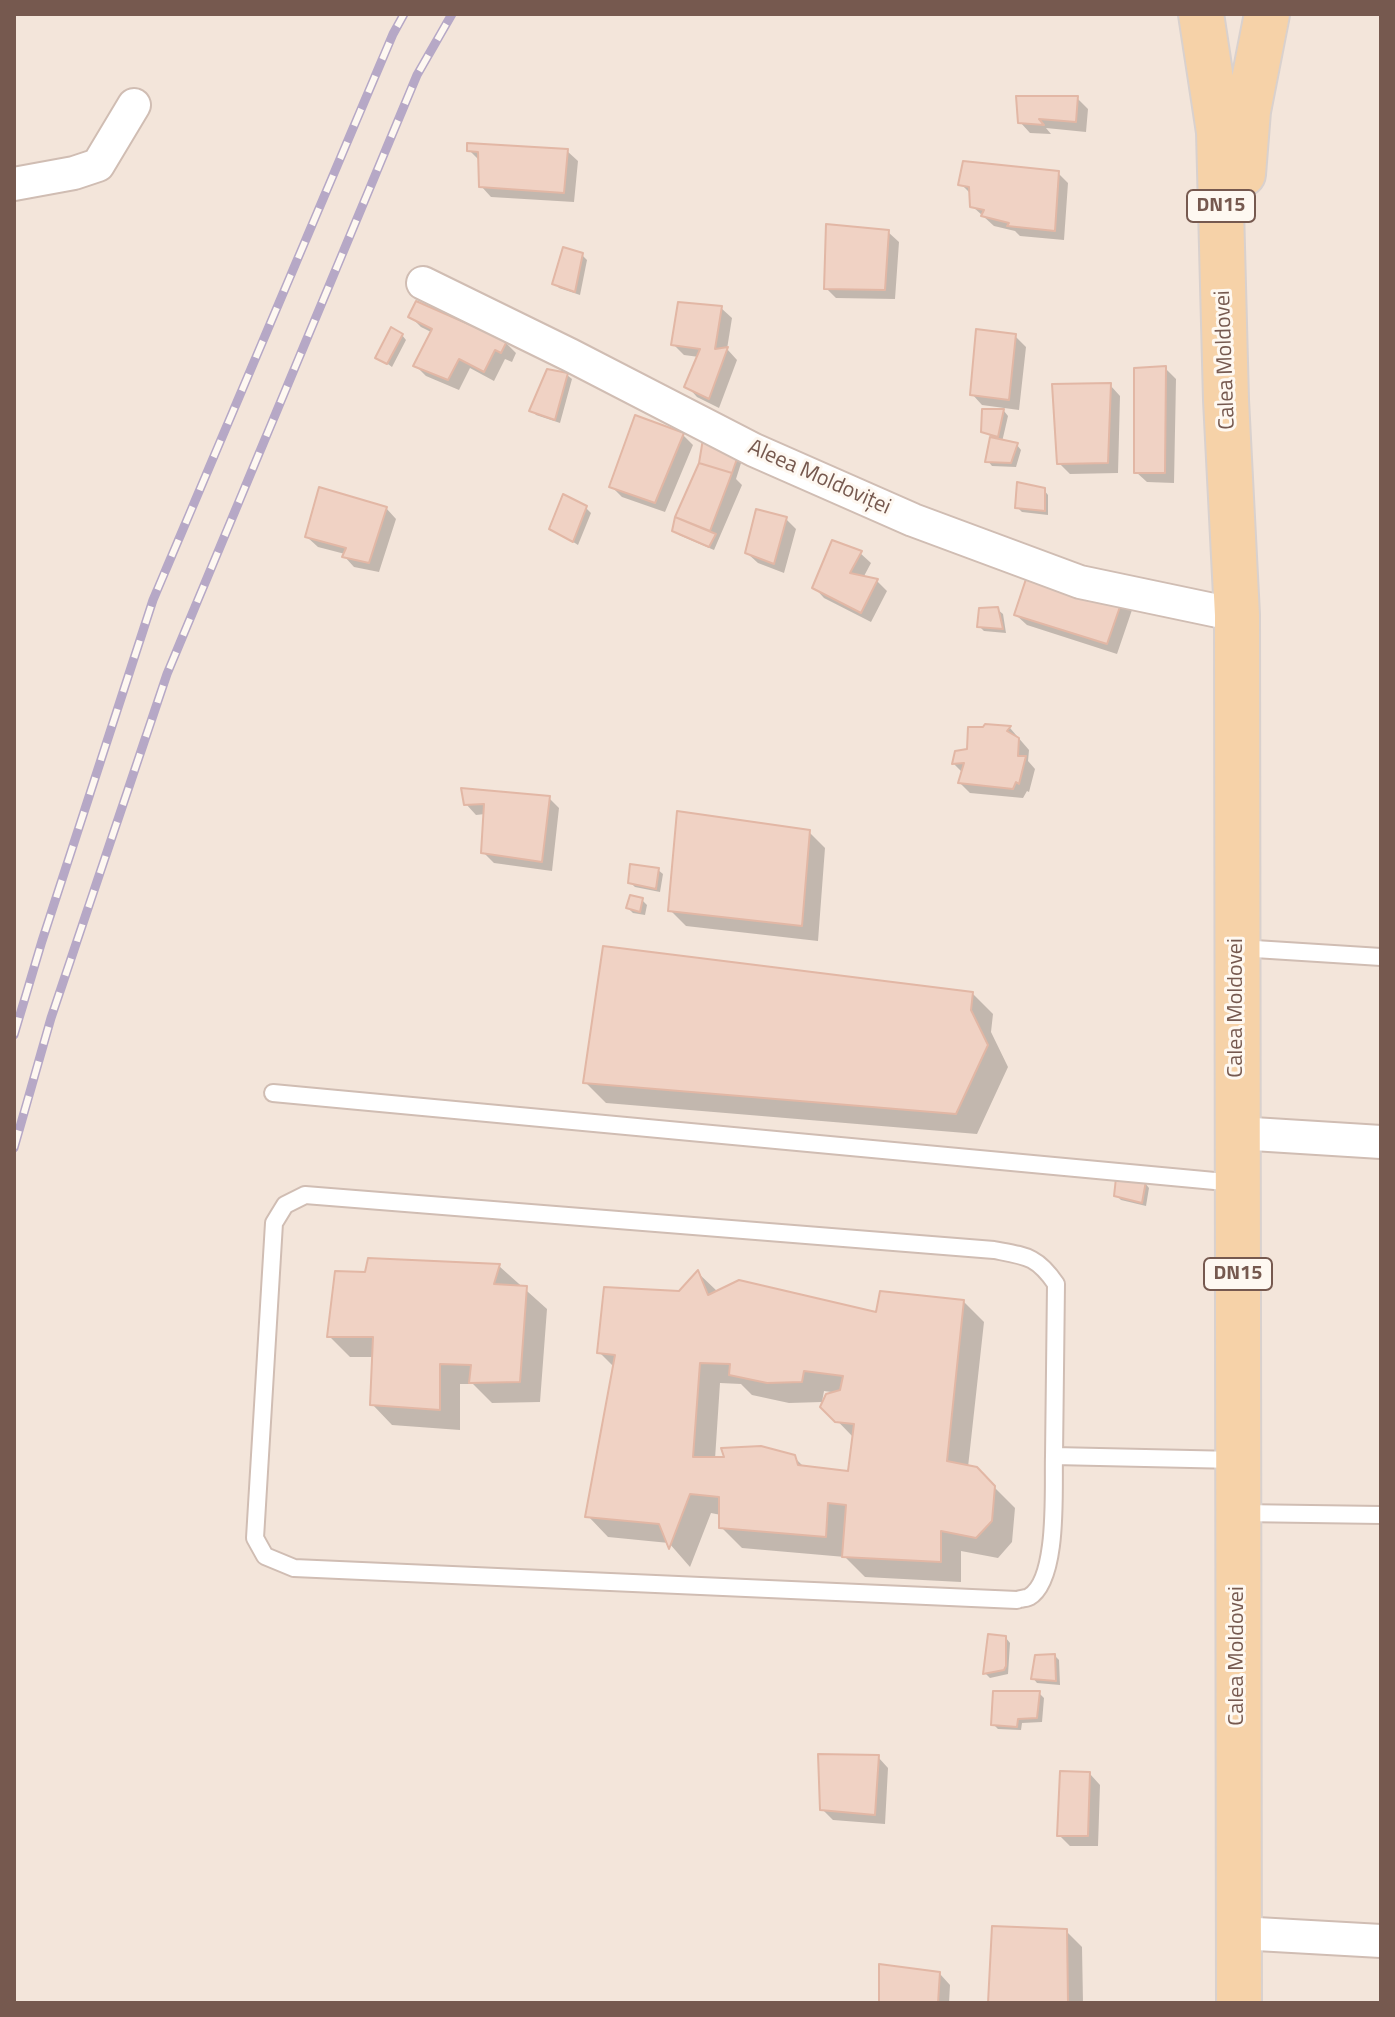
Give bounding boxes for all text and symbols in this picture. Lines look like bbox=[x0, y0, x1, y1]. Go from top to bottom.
road number: DN15 bbox=[1187, 190, 1255, 222]
street label: Calea Moldovei bbox=[1210, 290, 1242, 430]
street label: Aleea Moldoviței bbox=[744, 435, 894, 521]
street label: Calea Moldovei bbox=[1224, 938, 1250, 1078]
road number: DN15 bbox=[1204, 1258, 1272, 1290]
street label: Calea Moldovei bbox=[1225, 1586, 1251, 1726]

